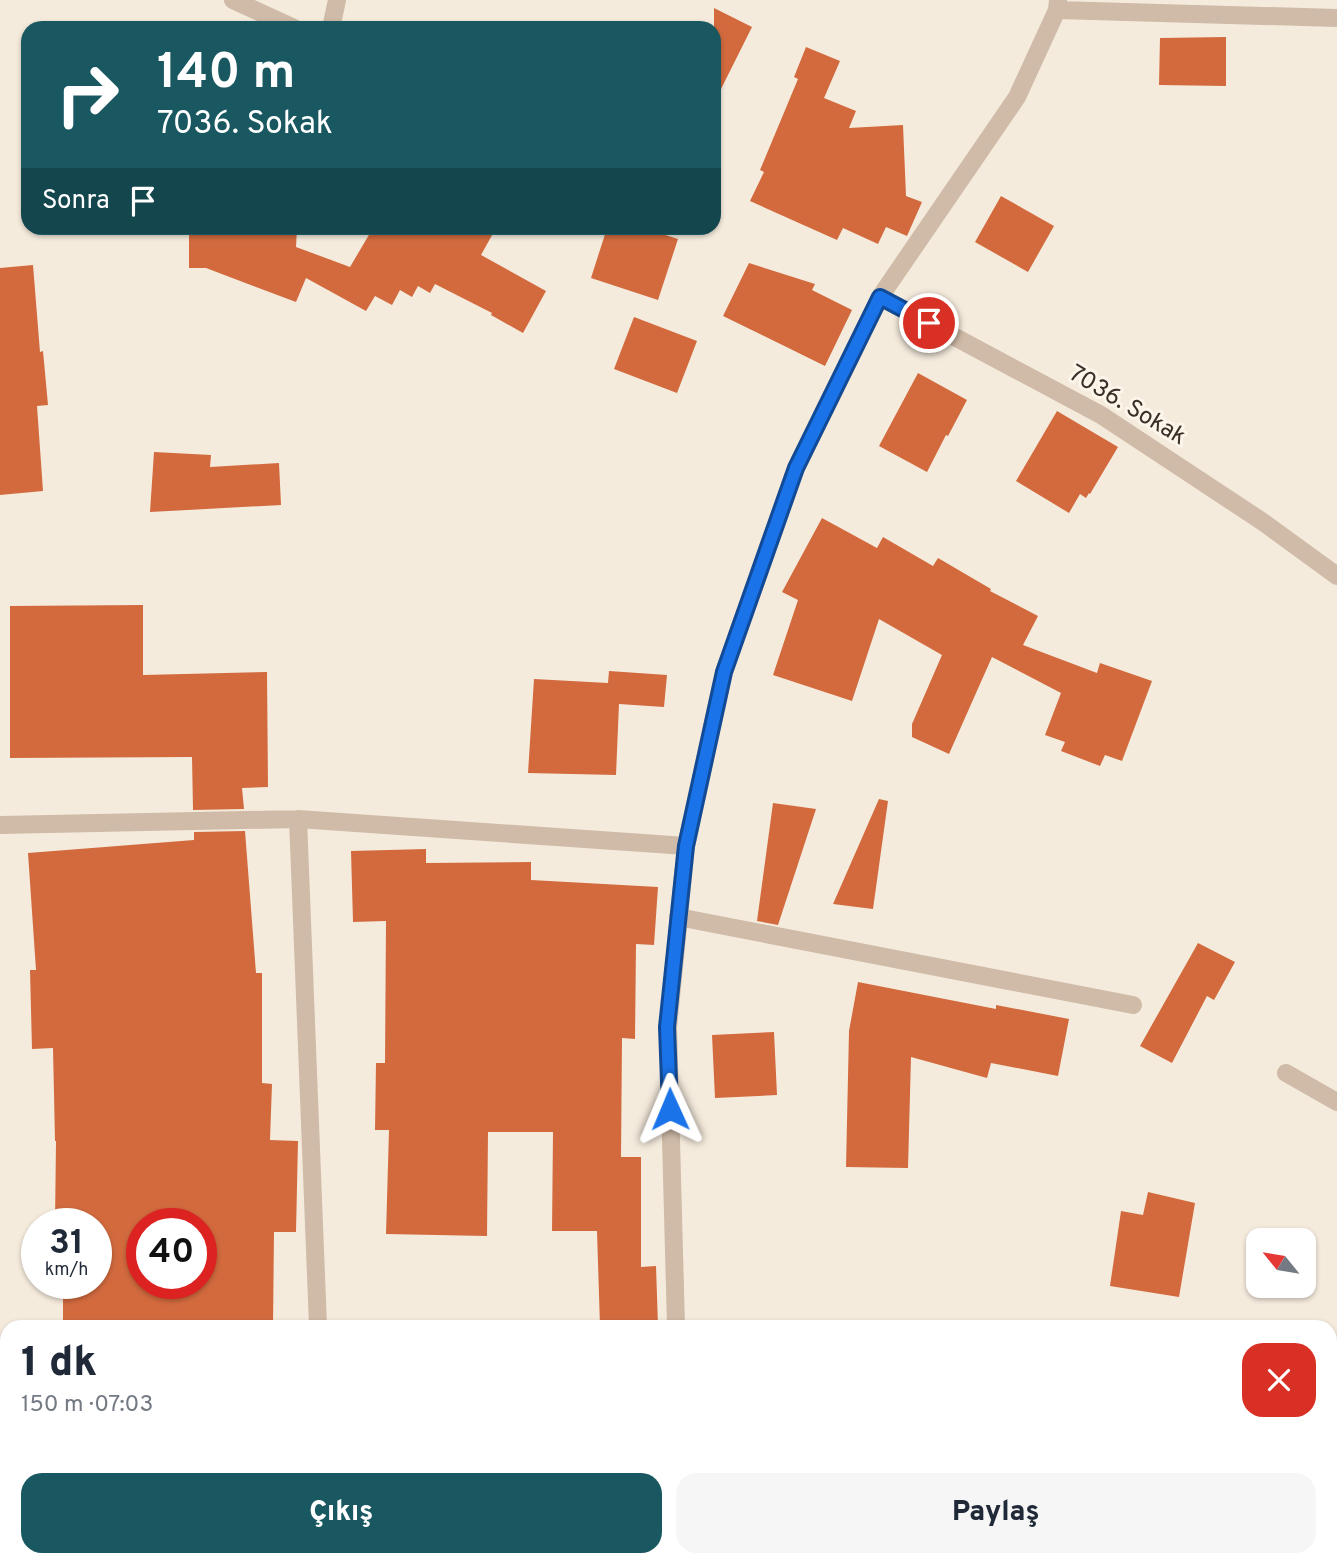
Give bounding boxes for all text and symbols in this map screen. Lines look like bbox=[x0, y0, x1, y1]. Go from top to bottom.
text: 140 m bbox=[157, 44, 296, 106]
icon: right bbox=[42, 49, 133, 140]
text: 7036. Sokak bbox=[157, 105, 333, 145]
icon: arrive bbox=[124, 182, 162, 220]
text: Sonra bbox=[42, 185, 110, 218]
pin bbox=[899, 293, 959, 353]
icon: arrive bbox=[910, 304, 948, 342]
street label: 7036. Sokak bbox=[1063, 359, 1191, 453]
position arrow bbox=[633, 1072, 707, 1146]
speed limit sign: 40 bbox=[126, 1208, 217, 1299]
text: 31 bbox=[49, 1222, 84, 1266]
north arrow bbox=[1246, 1228, 1316, 1298]
map controls bbox=[1246, 1228, 1316, 1298]
text: km/h bbox=[45, 1259, 88, 1282]
text: 1 dk bbox=[21, 1338, 97, 1391]
button: close bbox=[1242, 1343, 1316, 1417]
text: 150 m · 07:03 bbox=[21, 1391, 153, 1420]
button: Çıkış bbox=[21, 1473, 662, 1553]
button: Paylaş bbox=[676, 1473, 1316, 1553]

